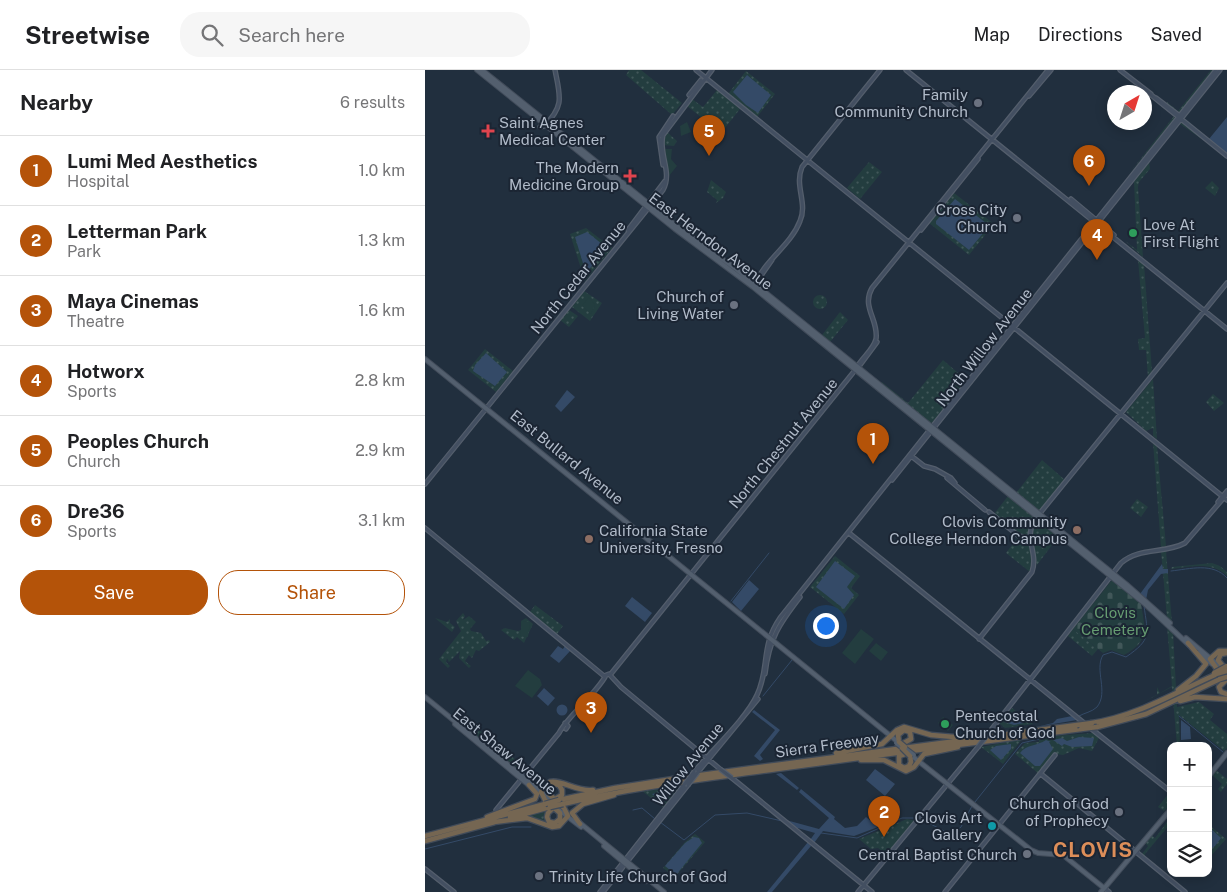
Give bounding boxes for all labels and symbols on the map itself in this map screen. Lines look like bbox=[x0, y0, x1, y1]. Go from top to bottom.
north arrow bbox=[1107, 85, 1152, 130]
place label: Family Community Church bbox=[834, 86, 968, 120]
marker: Family Community Church bbox=[972, 97, 984, 109]
place label: Saint Agnes Medical Center bbox=[499, 114, 605, 148]
pin: 5 bbox=[693, 115, 725, 156]
marker: Saint Agnes Medical Center bbox=[481, 124, 495, 138]
pin: 6 bbox=[1073, 145, 1105, 186]
place label: The Modern Medicine Group bbox=[509, 159, 619, 193]
marker: The Modern Medicine Group bbox=[623, 169, 637, 183]
street label: East Herndon Avenue bbox=[646, 189, 776, 293]
place label: Cross City Church bbox=[936, 201, 1007, 235]
marker: Cross City Church bbox=[1011, 212, 1023, 224]
place label: Love At First Flight bbox=[1143, 216, 1219, 250]
street label: North Cedar Avenue bbox=[527, 217, 629, 337]
pin: 4 bbox=[1081, 219, 1113, 260]
marker: Love At First Flight bbox=[1127, 227, 1139, 239]
street label: North Willow Avenue bbox=[933, 285, 1035, 409]
place label: Church of Living Water bbox=[637, 288, 724, 322]
marker: Church of Living Water bbox=[728, 299, 740, 311]
street label: North Chestnut Avenue bbox=[725, 375, 841, 511]
street label: East Bullard Avenue bbox=[507, 406, 627, 508]
pin: 1 bbox=[857, 423, 889, 464]
place label: Clovis Community College Herndon Campus bbox=[889, 513, 1067, 547]
place label: California State University, Fresno bbox=[599, 522, 723, 556]
marker: Clovis Community College Herndon Campus bbox=[1071, 524, 1083, 536]
marker: California State University, Fresno bbox=[583, 533, 595, 545]
park label: Clovis Cemetery bbox=[1081, 604, 1149, 638]
your location bbox=[813, 613, 839, 639]
pin: 3 bbox=[575, 692, 607, 733]
street label: East Shaw Avenue bbox=[450, 704, 560, 798]
place label: Pentecostal Church of God bbox=[955, 707, 1055, 741]
marker: Pentecostal Church of God bbox=[939, 718, 951, 730]
street label: Willow Avenue bbox=[649, 719, 727, 809]
street label: Sierra Freeway bbox=[774, 729, 880, 761]
place label: Church of God of Prophecy bbox=[1009, 795, 1109, 829]
pin: 2 bbox=[868, 796, 900, 837]
marker: Church of God of Prophecy bbox=[1113, 806, 1125, 818]
place label: Clovis Art Gallery bbox=[915, 809, 982, 843]
marker: Clovis Art Gallery bbox=[986, 820, 998, 832]
district label: CLOVIS bbox=[1053, 838, 1133, 862]
place label: Central Baptist Church bbox=[858, 846, 1017, 863]
marker: Central Baptist Church bbox=[1021, 848, 1033, 860]
place label: Trinity Life Church of God bbox=[549, 868, 727, 885]
marker: Trinity Life Church of God bbox=[533, 870, 545, 882]

